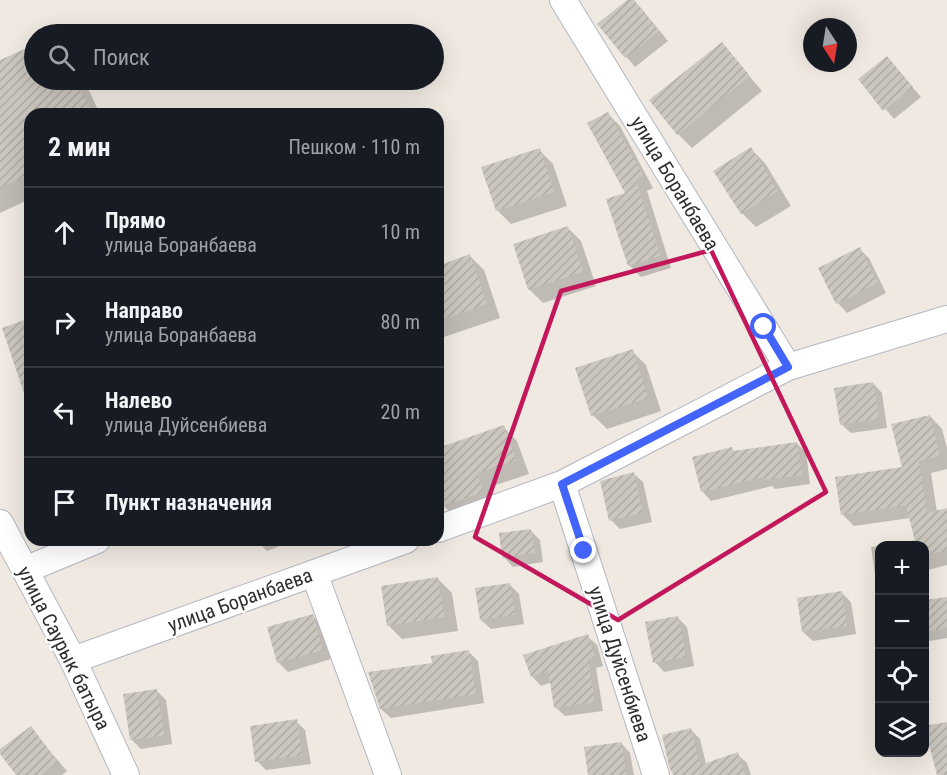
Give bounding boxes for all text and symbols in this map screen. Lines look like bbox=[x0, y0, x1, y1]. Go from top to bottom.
north arrow bbox=[803, 18, 857, 72]
search box bbox=[24, 24, 444, 90]
icon: search bbox=[45, 41, 78, 74]
text: Поиск bbox=[93, 45, 150, 70]
street label: улица Боранбаева bbox=[626, 112, 724, 254]
text: 2 мин bbox=[48, 132, 110, 162]
text: Пешком · 110 m bbox=[288, 135, 420, 159]
text: Прямо bbox=[105, 208, 166, 233]
icon: ahead bbox=[48, 216, 81, 249]
text: 10 m bbox=[381, 220, 420, 244]
text: улица Боранбаева bbox=[105, 233, 257, 257]
text: Направо bbox=[105, 298, 183, 323]
icon: right bbox=[48, 306, 81, 339]
text: 80 m bbox=[381, 310, 420, 334]
route start bbox=[750, 313, 776, 339]
text: улица Боранбаева bbox=[105, 323, 257, 347]
text: Налево bbox=[105, 388, 172, 413]
icon: left bbox=[48, 396, 81, 429]
text: 20 m bbox=[381, 400, 420, 424]
text: улица Дуйсенбиева bbox=[105, 413, 267, 437]
icon: arrive bbox=[48, 486, 81, 519]
text: Пункт назначения bbox=[105, 490, 272, 515]
route end bbox=[570, 537, 596, 563]
map controls bbox=[875, 541, 929, 757]
button: + bbox=[875, 541, 929, 595]
street label: улица Саурык батыра bbox=[12, 562, 116, 734]
street label: улица Боранбаева bbox=[165, 563, 315, 637]
street label: улица Дуйсенбиева bbox=[584, 583, 656, 745]
button: − bbox=[875, 595, 929, 649]
button: locate bbox=[875, 649, 929, 703]
button: layers bbox=[875, 703, 929, 757]

